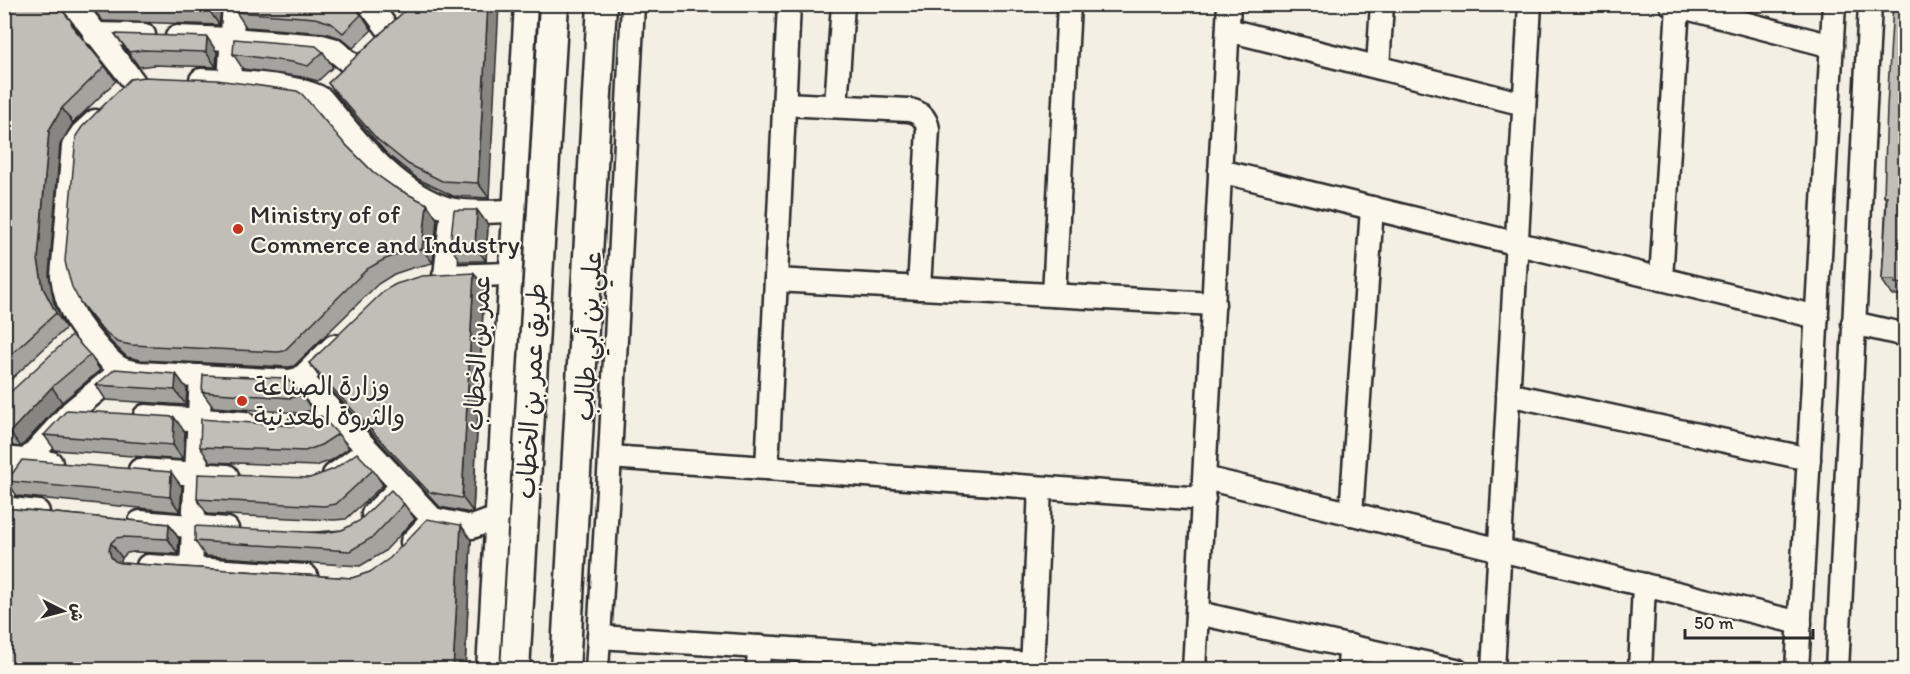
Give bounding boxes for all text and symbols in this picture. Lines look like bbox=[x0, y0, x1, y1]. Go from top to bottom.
place label: Ministry of of Commerce and Industry bbox=[250, 198, 520, 260]
marker: Ministry of of Commerce and Industry bbox=[231, 222, 245, 236]
street label: علي بن أبي طالب bbox=[568, 250, 615, 422]
street label: عمر بن الخطاب bbox=[457, 274, 497, 432]
street label: طريق عمر بن الخطاب bbox=[509, 282, 553, 500]
place label: وزارة الصناعة والثروة المعدنية bbox=[254, 370, 405, 433]
marker: وزارة الصناعة والثروة المعدنية bbox=[235, 394, 249, 408]
north arrow bbox=[33, 581, 93, 641]
scale bar bbox=[1685, 602, 1812, 640]
text: ش bbox=[67, 603, 88, 622]
text: 50 m bbox=[1694, 612, 1734, 634]

